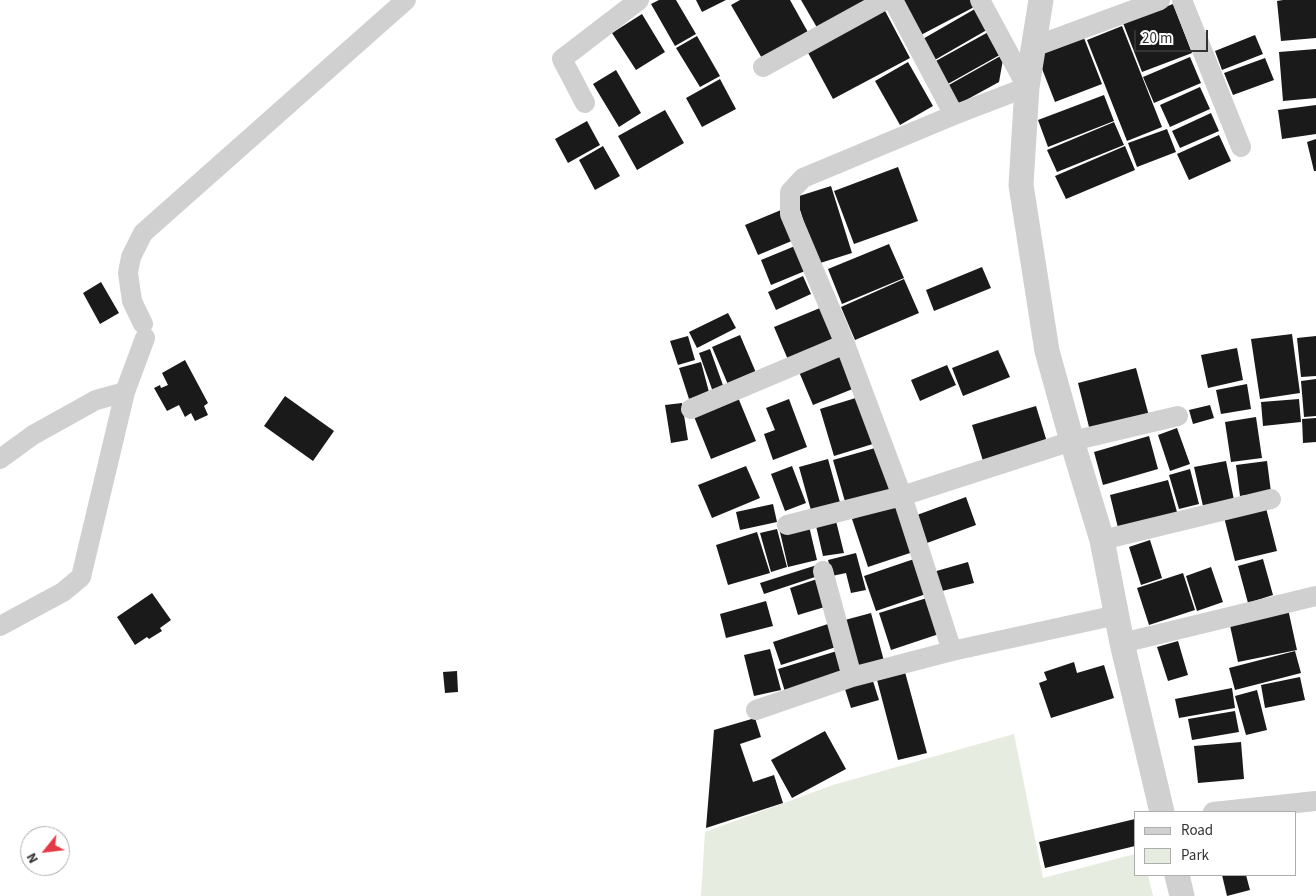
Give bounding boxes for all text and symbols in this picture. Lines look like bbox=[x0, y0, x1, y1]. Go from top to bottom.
scale bar bbox=[1136, 20, 1210, 52]
text: 20 m bbox=[1142, 28, 1172, 49]
legend bbox=[1134, 811, 1296, 876]
text: Road bbox=[1181, 820, 1213, 841]
north arrow bbox=[20, 826, 70, 876]
text: Park bbox=[1181, 845, 1209, 866]
text: N bbox=[22, 849, 44, 867]

